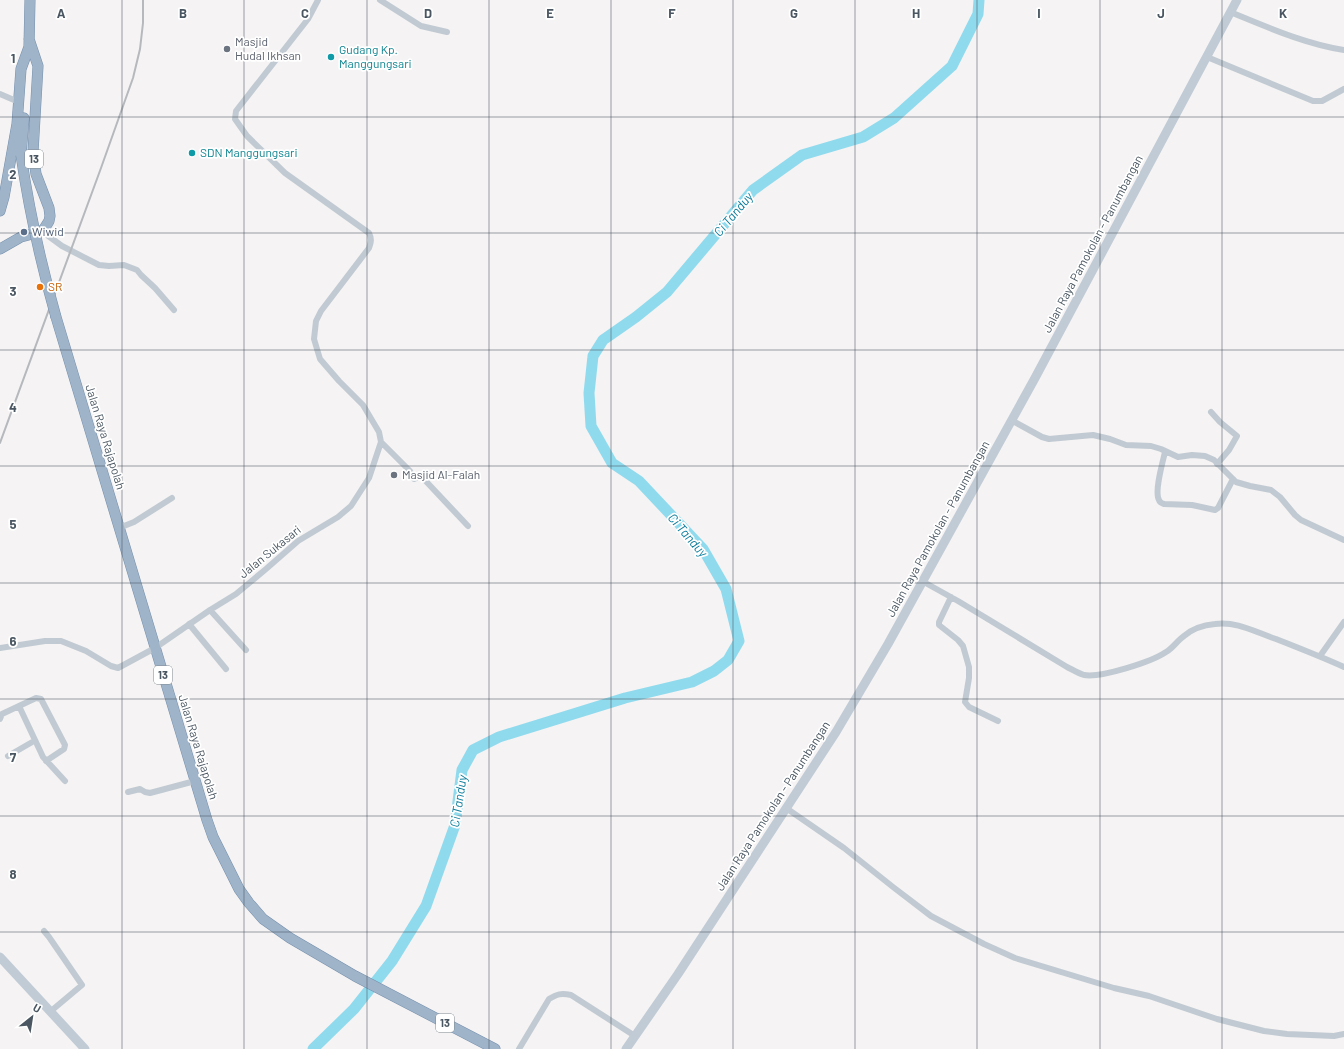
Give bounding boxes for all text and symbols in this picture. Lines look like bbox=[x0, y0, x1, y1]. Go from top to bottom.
text: A bbox=[57, 5, 66, 21]
text: B bbox=[179, 5, 187, 21]
text: C bbox=[301, 5, 309, 21]
text: D bbox=[424, 5, 432, 21]
text: E bbox=[546, 5, 554, 21]
text: F bbox=[668, 5, 676, 21]
text: G bbox=[790, 5, 798, 21]
text: H bbox=[912, 5, 920, 21]
text: I bbox=[1037, 5, 1041, 21]
text: J bbox=[1157, 5, 1165, 21]
text: K bbox=[1279, 5, 1287, 21]
place label: Masjid Hudal Ikhsan bbox=[235, 34, 301, 62]
place label: Gudang Kp. Manggungsari bbox=[339, 42, 412, 70]
marker: Masjid Hudal Ikhsan bbox=[222, 44, 232, 54]
text: 1 bbox=[11, 50, 15, 66]
marker: Gudang Kp. Manggungsari bbox=[326, 52, 336, 62]
place label: SDN Manggungsari bbox=[200, 145, 298, 159]
marker: SDN Manggungsari bbox=[187, 148, 197, 158]
road number: 13 bbox=[25, 150, 43, 168]
street label: Jalan Raya Pamokolan - Panumbangan bbox=[1039, 152, 1145, 335]
text: 2 bbox=[9, 166, 17, 182]
water label: Ci Tanduy bbox=[710, 188, 757, 239]
place label: Wiwid bbox=[32, 224, 64, 238]
marker: Wiwid bbox=[19, 227, 29, 237]
place label: SR bbox=[48, 279, 62, 293]
marker: SR bbox=[35, 282, 45, 292]
text: 3 bbox=[9, 283, 17, 299]
street label: Jalan Raya Rajapolah bbox=[83, 382, 129, 491]
text: 4 bbox=[9, 399, 17, 415]
street label: Jalan Raya Pamokolan - Panumbangan bbox=[883, 438, 992, 619]
place label: Masjid Al-Falah bbox=[402, 467, 480, 481]
marker: Masjid Al-Falah bbox=[389, 470, 399, 480]
water label: Ci Tanduy bbox=[665, 510, 712, 561]
text: 5 bbox=[9, 516, 17, 532]
street label: Jalan Sukasari bbox=[236, 522, 303, 580]
text: 6 bbox=[10, 633, 17, 649]
road number: 13 bbox=[154, 666, 172, 684]
street label: Jalan Raya Rajapolah bbox=[176, 692, 222, 801]
street label: Jalan Raya Pamokolan - Panumbangan bbox=[712, 718, 832, 893]
text: 7 bbox=[10, 749, 17, 765]
water label: Ci Tanduy bbox=[446, 772, 470, 828]
text: 8 bbox=[9, 866, 17, 882]
north arrow bbox=[12, 997, 52, 1037]
text: U bbox=[31, 1001, 44, 1015]
road number: 13 bbox=[436, 1014, 454, 1032]

